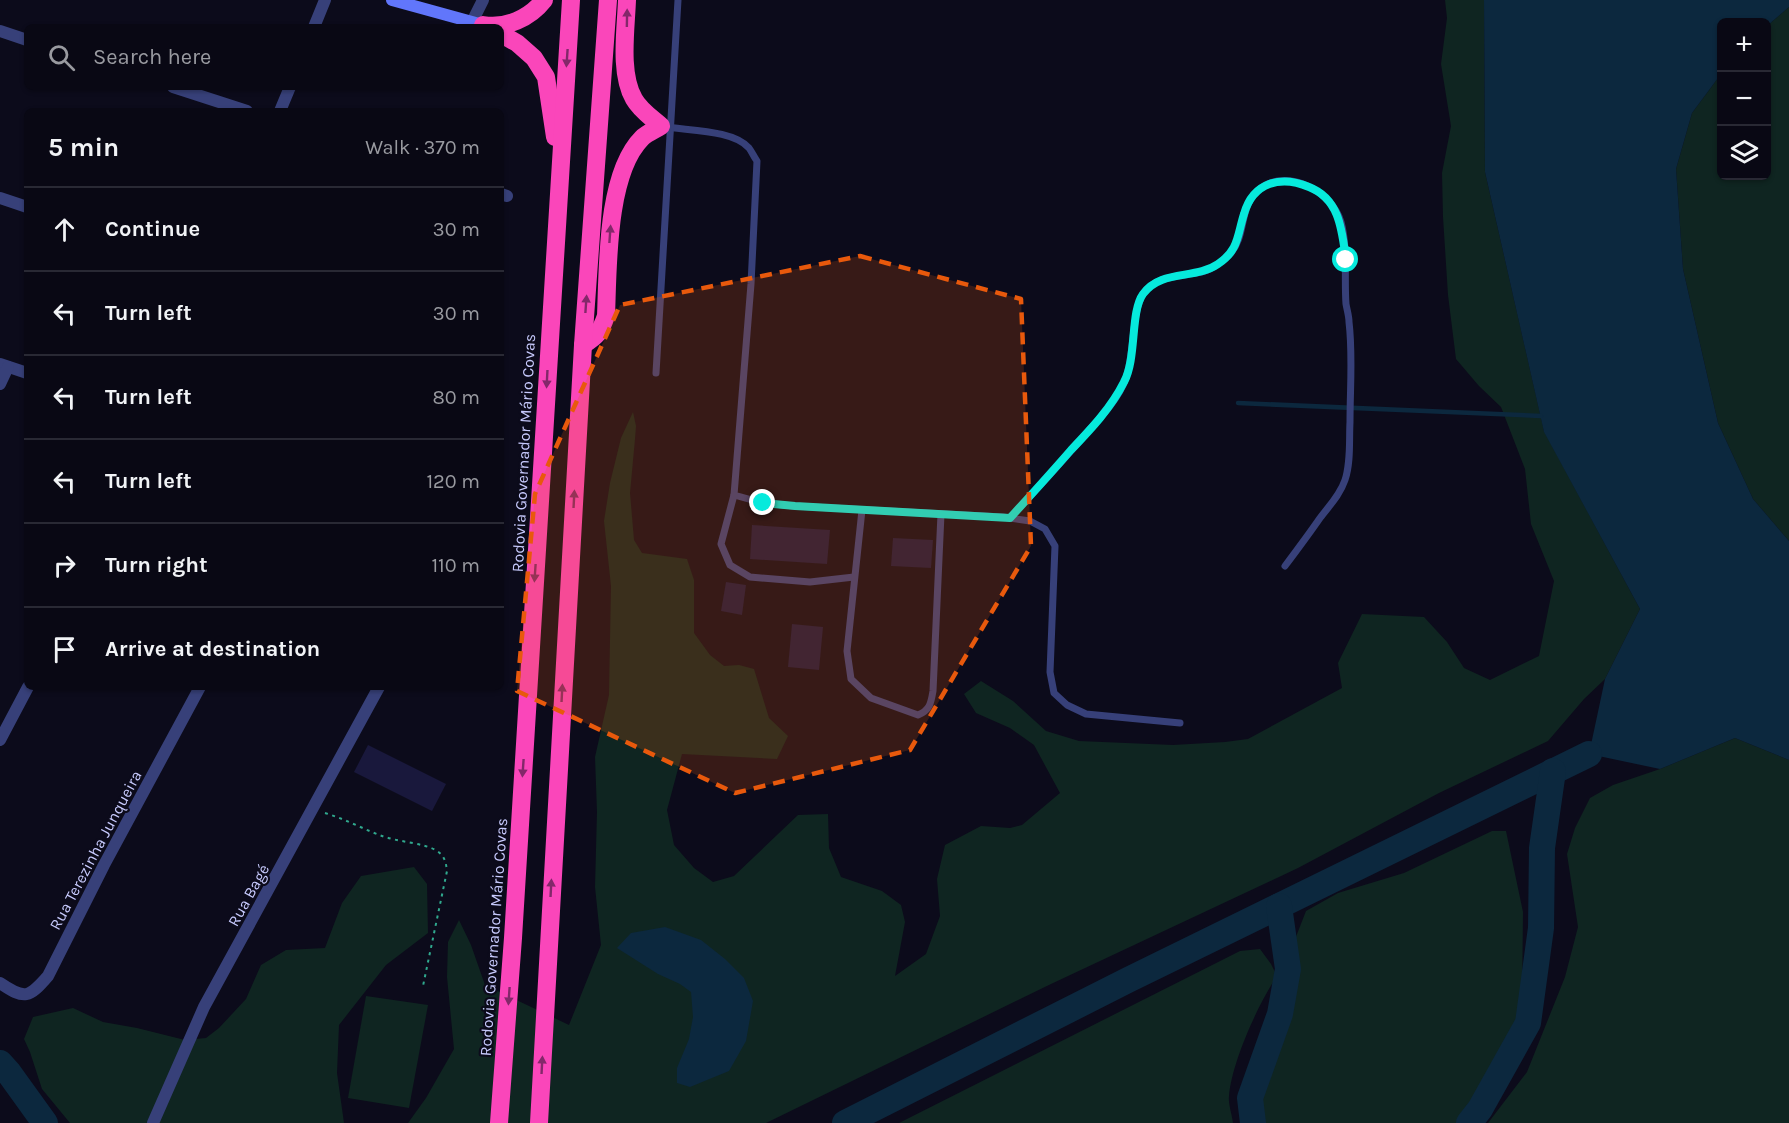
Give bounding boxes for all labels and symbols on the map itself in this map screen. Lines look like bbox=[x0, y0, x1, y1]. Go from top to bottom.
one-way arrow bbox=[622, 8, 631, 27]
one-way arrow bbox=[563, 49, 572, 68]
one-way arrow bbox=[606, 224, 615, 243]
route start bbox=[1332, 246, 1358, 272]
one-way arrow bbox=[581, 295, 591, 314]
street label: Rodovia Governador Mário Covas bbox=[508, 333, 539, 573]
one-way arrow bbox=[543, 369, 552, 388]
one-way arrow bbox=[569, 489, 578, 508]
route end bbox=[749, 489, 775, 515]
one-way arrow bbox=[531, 564, 540, 583]
one-way arrow bbox=[558, 684, 567, 703]
one-way arrow bbox=[519, 759, 528, 778]
street label: Rua Terezinha Junqueira bbox=[45, 767, 146, 933]
street label: Rodovia Governador Mário Covas bbox=[476, 817, 511, 1057]
street label: Rua Bagé bbox=[224, 861, 273, 930]
one-way arrow bbox=[547, 879, 556, 898]
one-way arrow bbox=[504, 987, 513, 1006]
one-way arrow bbox=[537, 1055, 547, 1074]

